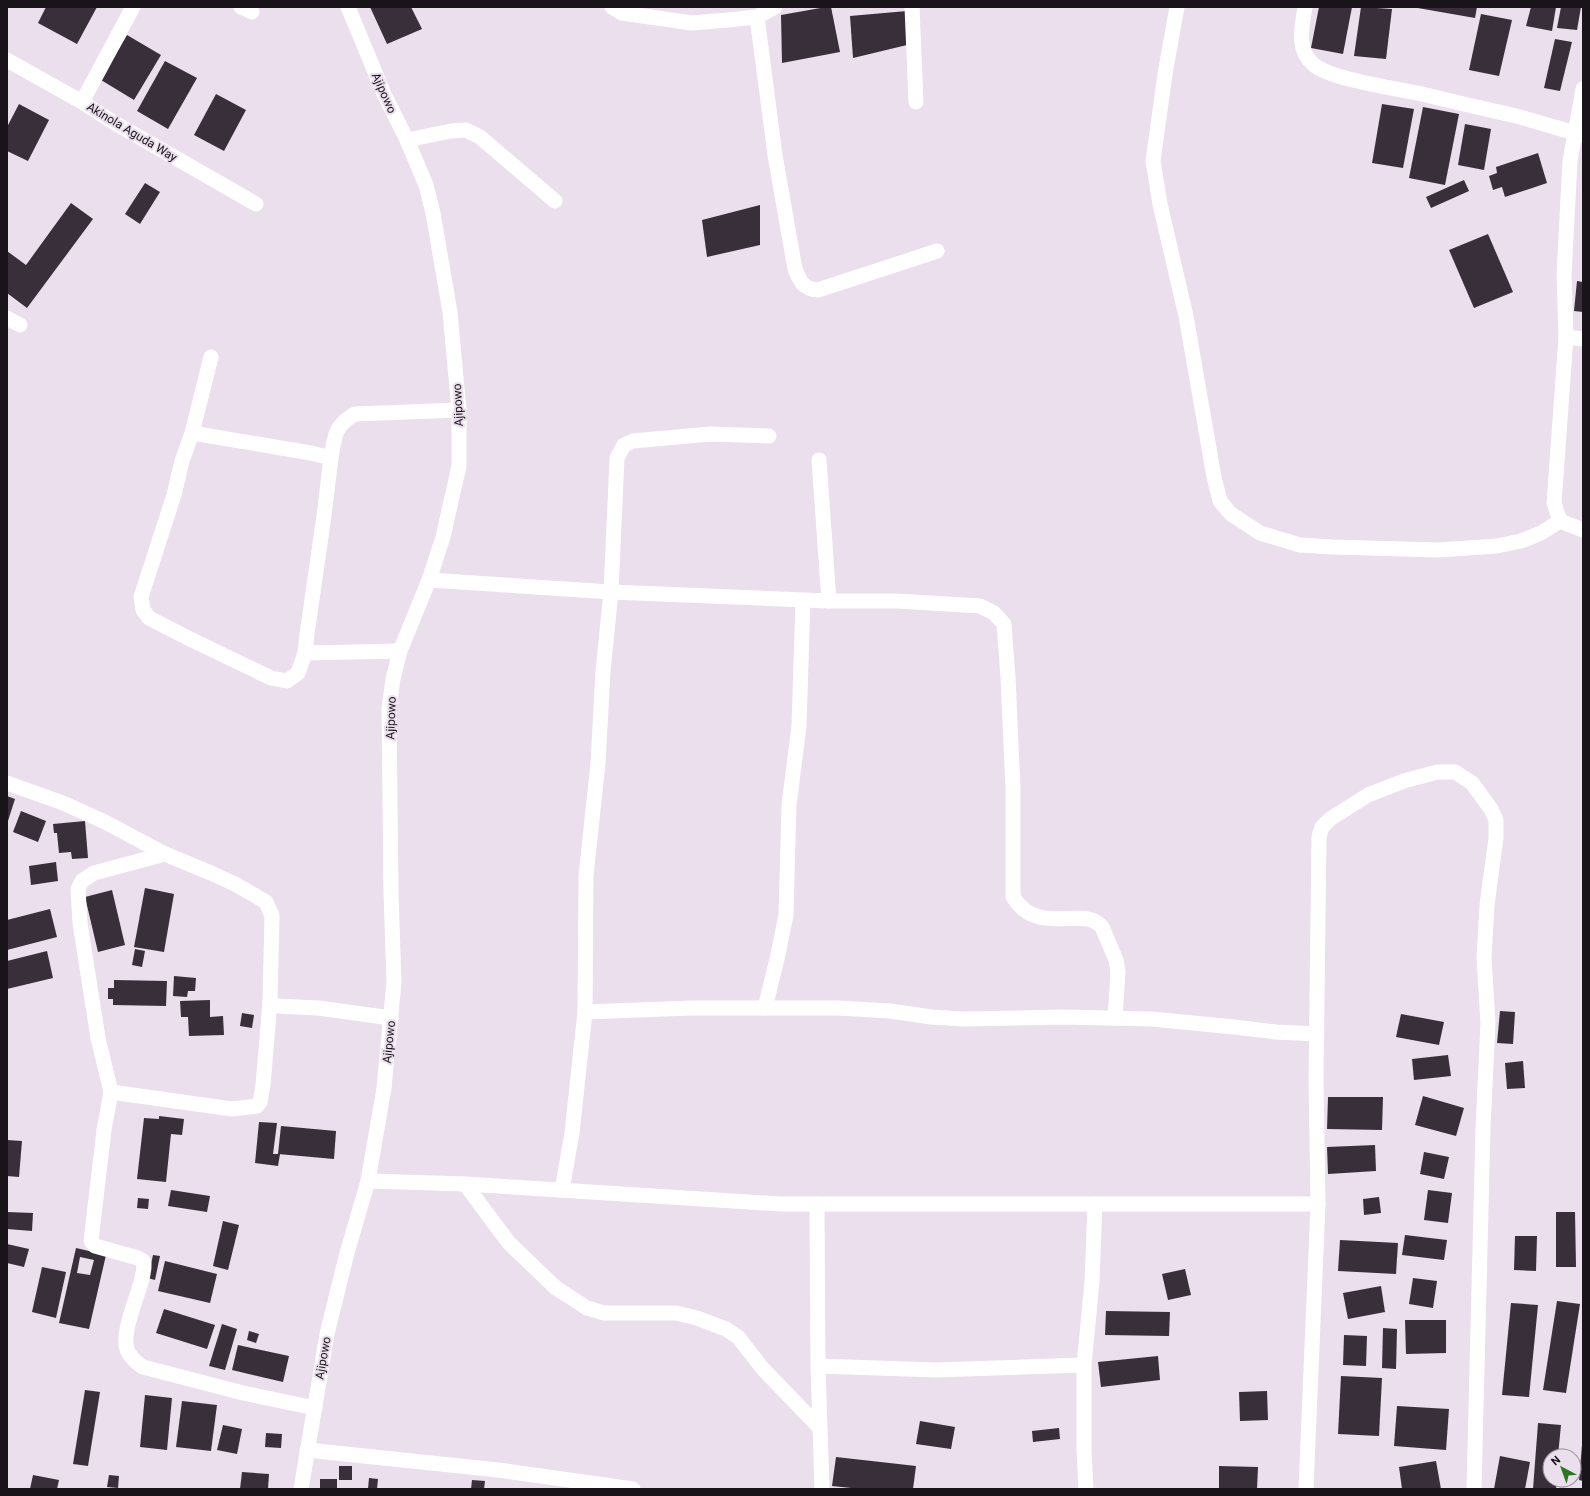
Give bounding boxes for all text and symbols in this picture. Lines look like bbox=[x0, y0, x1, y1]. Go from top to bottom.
street label: Ajipowo bbox=[369, 70, 399, 116]
street label: Akinola Aguda Way bbox=[84, 100, 180, 165]
street label: Ajipowo bbox=[450, 383, 466, 427]
street label: Ajipowo bbox=[383, 696, 399, 740]
street label: Ajipowo bbox=[380, 1020, 398, 1064]
street label: Ajipowo bbox=[312, 1335, 334, 1380]
north arrow bbox=[1542, 1448, 1582, 1488]
text: N bbox=[1549, 1453, 1563, 1468]

